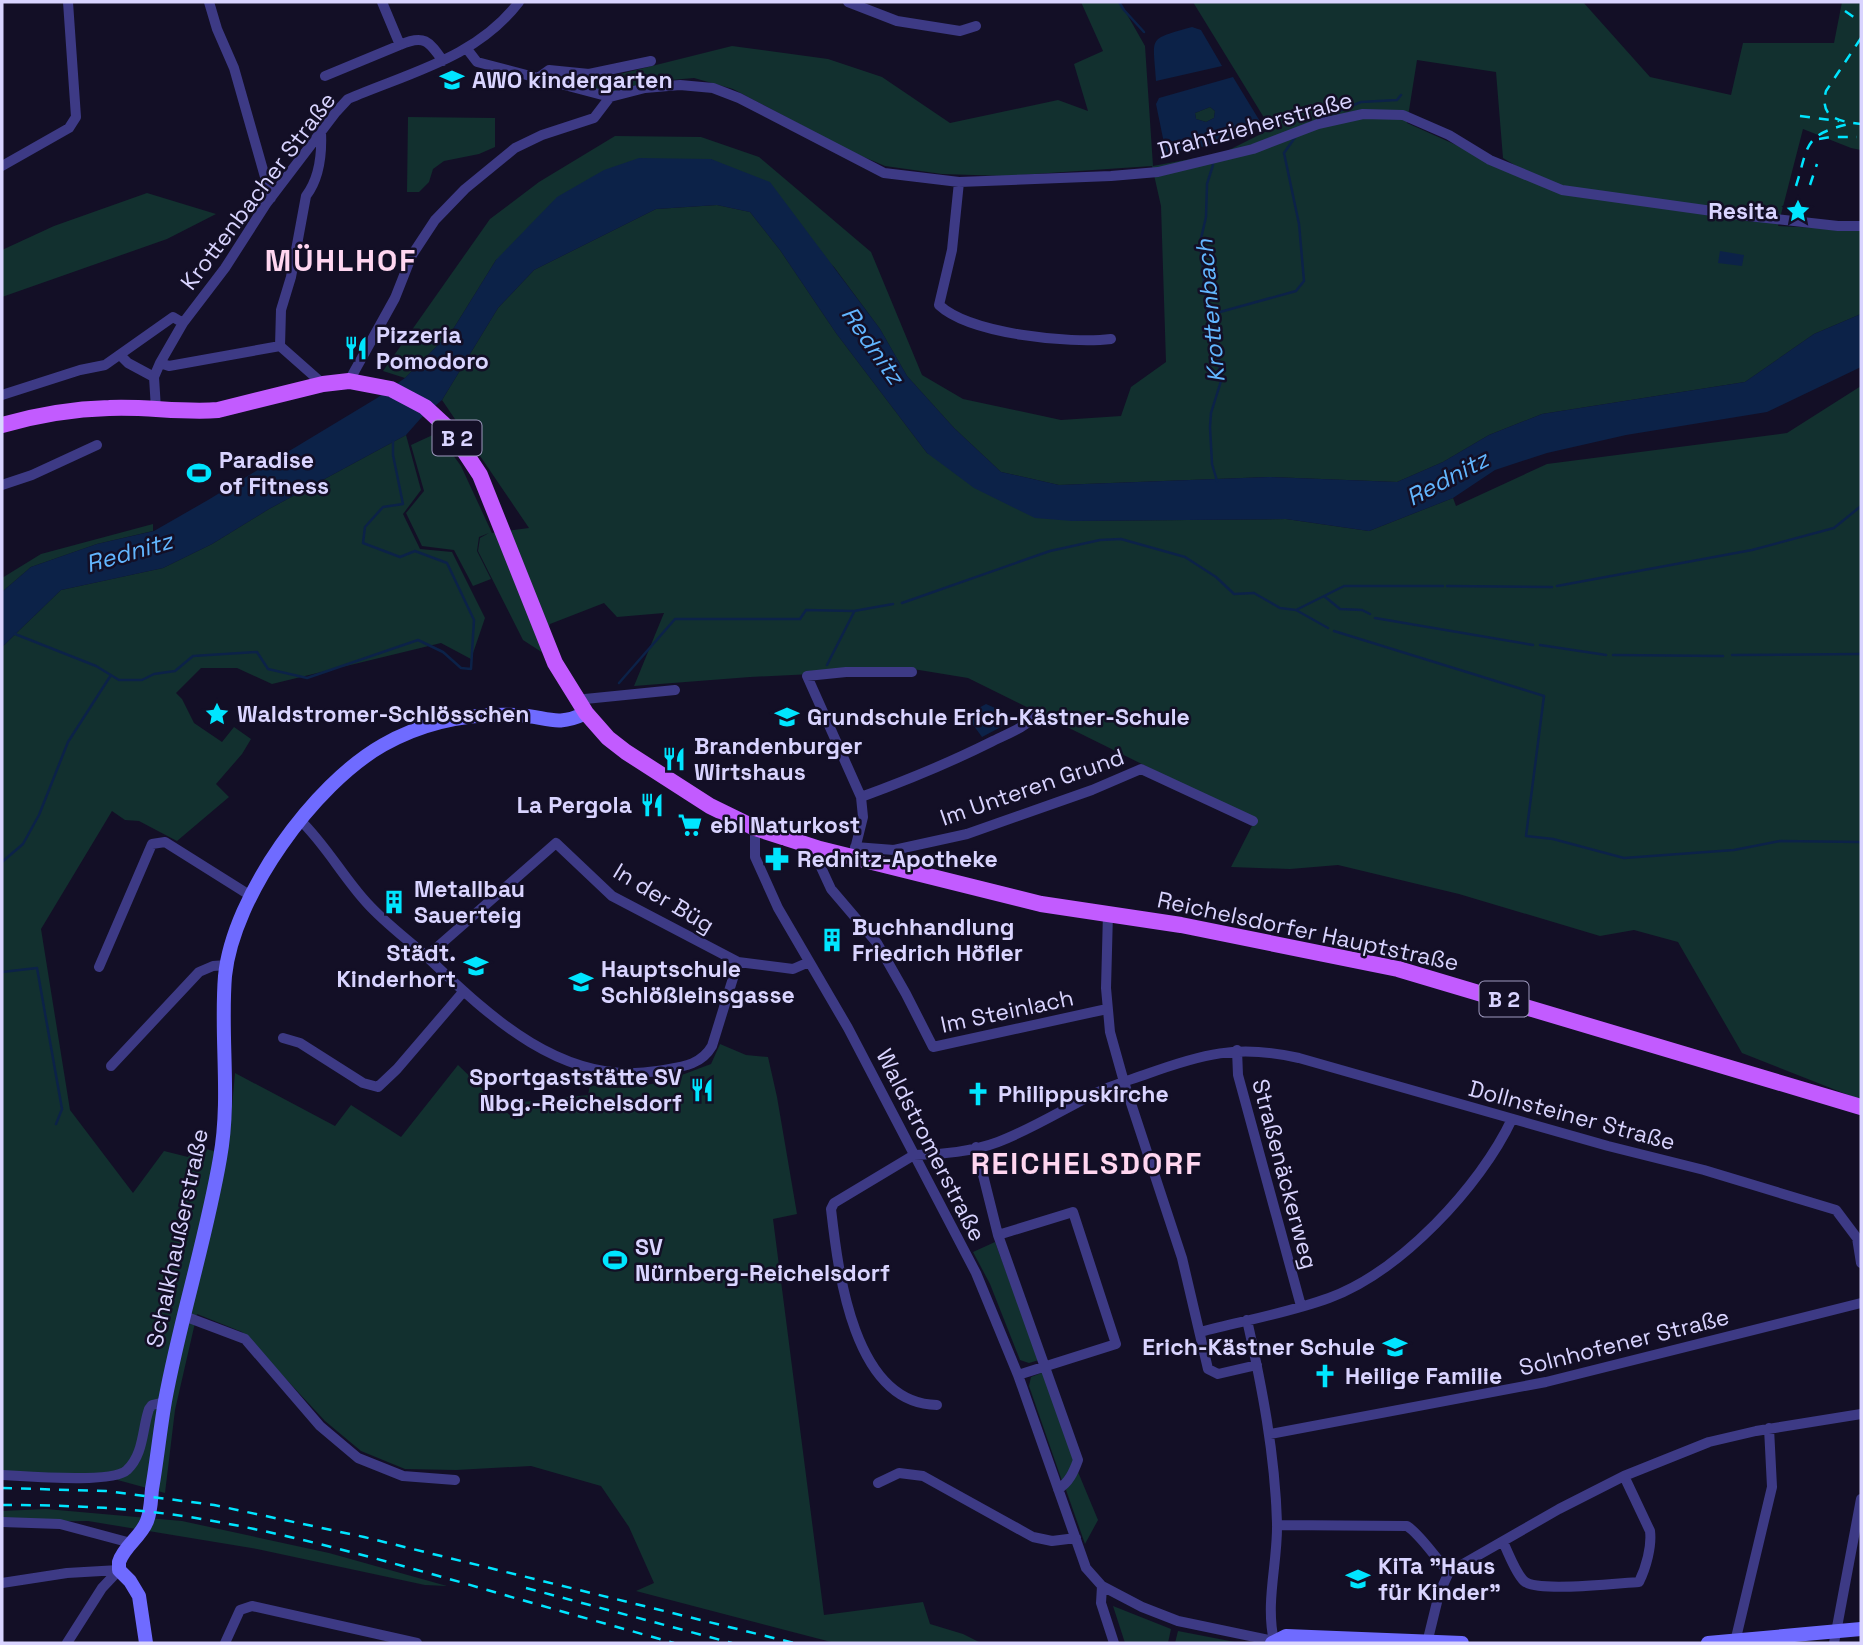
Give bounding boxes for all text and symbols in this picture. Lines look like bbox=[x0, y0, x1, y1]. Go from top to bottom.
place label: AWO kindergarten bbox=[472, 65, 673, 95]
school or university icon: AWO kindergarten bbox=[438, 66, 466, 94]
street label: Drahtzieherstraße bbox=[1154, 85, 1356, 165]
street label: Krottenbacher Straße bbox=[174, 86, 342, 296]
place label: Resita bbox=[1708, 196, 1778, 226]
place icon: Resita bbox=[1784, 197, 1812, 225]
water label: Krottenbach bbox=[1188, 237, 1232, 384]
district label: MÜHLHOF bbox=[265, 241, 417, 280]
water label: Rednitz bbox=[835, 300, 912, 392]
place label: Pizzeria Pomodoro bbox=[376, 320, 489, 376]
restaurant icon: Pizzeria Pomodoro bbox=[342, 334, 370, 362]
road number: B 2 bbox=[433, 420, 482, 456]
water label: Rednitz bbox=[1400, 443, 1495, 513]
place label: Paradise of Fitness bbox=[219, 445, 329, 501]
sports icon: Paradise of Fitness bbox=[185, 459, 213, 487]
water label: Rednitz bbox=[82, 524, 177, 579]
place label: Waldstromer-Schlösschen bbox=[237, 699, 529, 729]
place icon: Waldstromer-Schlösschen bbox=[203, 700, 231, 728]
place label: Grundschule Erich-Kästner-Schule bbox=[807, 702, 1190, 732]
school or university icon: Grundschule Erich-Kästner-Schule bbox=[773, 703, 801, 731]
place label: Brandenburger Wirtshaus bbox=[694, 731, 862, 787]
street label: Im Unteren Grund bbox=[936, 741, 1128, 833]
restaurant icon: Brandenburger Wirtshaus bbox=[660, 745, 688, 773]
place label: La Pergola bbox=[517, 790, 632, 820]
restaurant icon: La Pergola bbox=[638, 791, 666, 819]
place label: ebl Naturkost bbox=[710, 810, 860, 840]
supermarket icon: ebl Naturkost bbox=[676, 811, 704, 839]
place label: Rednitz-Apotheke bbox=[797, 844, 998, 874]
pharmacy icon: Rednitz-Apotheke bbox=[763, 845, 791, 873]
street label: In der Büg bbox=[608, 856, 720, 940]
place label: Metallbau Sauerteig bbox=[414, 874, 525, 930]
street label: Reichelsdorfer Hauptstraße bbox=[1154, 884, 1462, 978]
building icon: Metallbau Sauerteig bbox=[380, 888, 408, 916]
place label: Buchhandlung Friedrich Höfler bbox=[852, 912, 1023, 968]
building icon: Buchhandlung Friedrich Höfler bbox=[818, 926, 846, 954]
place label: Städt. Kinderhort bbox=[336, 938, 456, 994]
school or university icon: Städt. Kinderhort bbox=[462, 952, 490, 980]
place label: Hauptschule Schlößleinsgasse bbox=[601, 954, 795, 1010]
school or university icon: Hauptschule Schlößleinsgasse bbox=[567, 968, 595, 996]
street label: Im Steinlach bbox=[938, 982, 1076, 1040]
road number: B 2 bbox=[1480, 982, 1528, 1016]
street label: Waldstromerstraße bbox=[869, 1044, 993, 1246]
place label: Sportgaststätte SV Nbg.-Reichelsdorf bbox=[469, 1062, 682, 1118]
street label: Dollnsteiner Straße bbox=[1465, 1073, 1679, 1157]
restaurant icon: Sportgaststätte SV Nbg.-Reichelsdorf bbox=[688, 1076, 716, 1104]
street label: Straßenäckerweg bbox=[1245, 1076, 1325, 1272]
place label: Philippuskirche bbox=[998, 1079, 1169, 1109]
church icon: Philippuskirche bbox=[964, 1080, 992, 1108]
street label: Schalkhaußerstraße bbox=[139, 1126, 215, 1350]
district label: REICHELSDORF bbox=[971, 1144, 1203, 1183]
place label: SV Nürnberg-Reichelsdorf bbox=[635, 1232, 890, 1288]
sports icon: SV Nürnberg-Reichelsdorf bbox=[601, 1246, 629, 1274]
street label: Solnhofener Straße bbox=[1516, 1301, 1732, 1383]
place label: Erich-Kästner Schule bbox=[1142, 1332, 1375, 1362]
school or university icon: Erich-Kästner Schule bbox=[1381, 1333, 1409, 1361]
place label: Heilige Familie bbox=[1345, 1361, 1502, 1391]
church icon: Heilige Familie bbox=[1311, 1362, 1339, 1390]
place label: KiTa "Haus für Kinder" bbox=[1378, 1551, 1501, 1607]
school or university icon: KiTa "Haus für Kinder" bbox=[1344, 1565, 1372, 1593]

